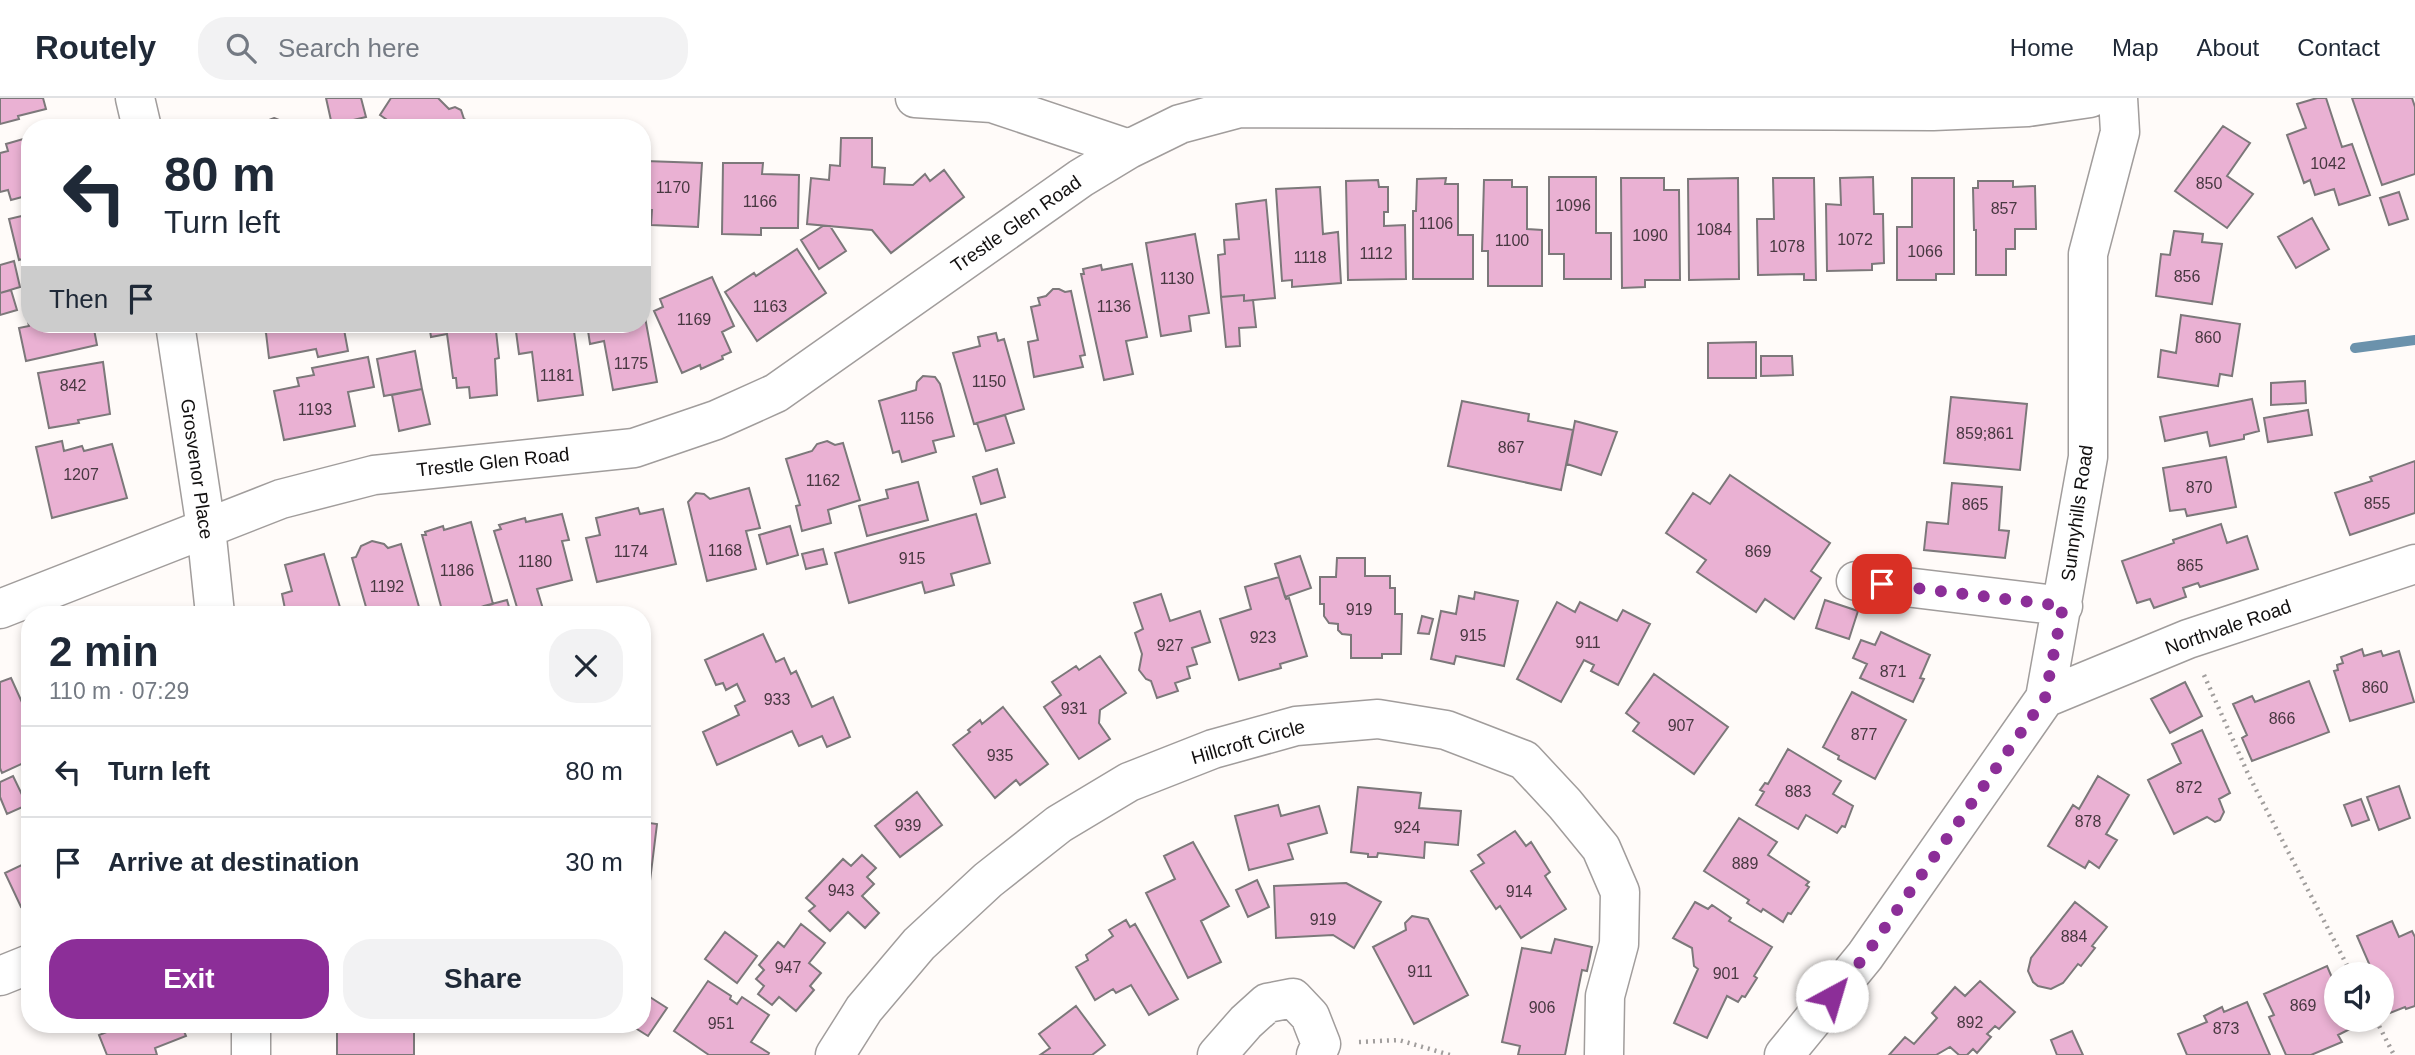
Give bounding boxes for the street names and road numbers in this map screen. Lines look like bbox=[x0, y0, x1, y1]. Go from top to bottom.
street label: Trestle Glen Road bbox=[947, 171, 1085, 277]
street label: Grosvenor Place bbox=[177, 397, 217, 541]
street label: Trestle Glen Road bbox=[416, 444, 570, 480]
street label: Sunnyhills Road bbox=[2057, 444, 2097, 582]
street label: Northvale Road bbox=[2162, 596, 2294, 658]
street label: Hillcroft Circle bbox=[1189, 716, 1307, 768]

